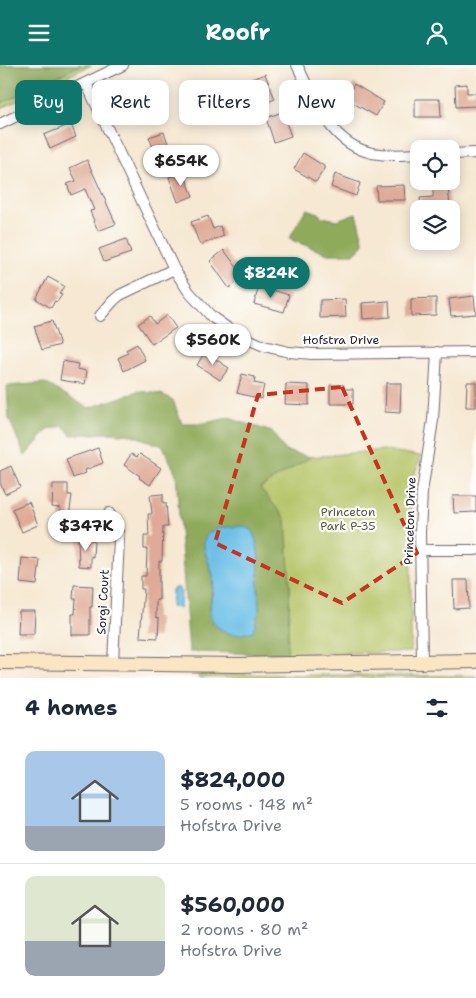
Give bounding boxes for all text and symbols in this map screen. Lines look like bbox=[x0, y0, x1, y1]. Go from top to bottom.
text: Roofr bbox=[206, 18, 270, 47]
icon: menu bbox=[25, 19, 53, 47]
icon: person bbox=[423, 19, 451, 47]
chip: Buy bbox=[15, 80, 82, 125]
chip: Rent bbox=[92, 80, 169, 125]
chip: Filters bbox=[179, 80, 269, 125]
chip: New bbox=[279, 80, 354, 125]
map controls bbox=[410, 140, 460, 250]
button: locate bbox=[410, 140, 460, 190]
pin: $654K bbox=[146, 145, 216, 187]
text: $654K bbox=[154, 150, 208, 171]
button: layers bbox=[410, 200, 460, 250]
pin: $824K bbox=[236, 257, 306, 299]
text: $824K bbox=[244, 262, 298, 283]
pin: $560K bbox=[178, 323, 248, 366]
text: $560K bbox=[186, 329, 240, 350]
street label: Hofstra Drive bbox=[303, 332, 379, 348]
street label: Princeton Drive bbox=[400, 477, 420, 565]
park label: Princeton Park P-35 bbox=[320, 504, 376, 534]
pin: $347K bbox=[51, 509, 121, 552]
text: $347K bbox=[59, 515, 113, 536]
street label: Sorgi Court bbox=[93, 569, 113, 635]
text: 4 homes bbox=[25, 694, 117, 722]
icon: filters bbox=[423, 694, 451, 722]
text: $824,000 bbox=[180, 766, 286, 794]
icon: home bbox=[65, 771, 125, 831]
text: 5 rooms · 148 m² bbox=[180, 794, 313, 815]
text: Hofstra Drive bbox=[180, 815, 282, 836]
text: $560,000 bbox=[180, 891, 285, 919]
icon: home bbox=[65, 896, 125, 956]
text: 2 rooms · 80 m² bbox=[180, 919, 308, 940]
text: Hofstra Drive bbox=[180, 940, 282, 961]

